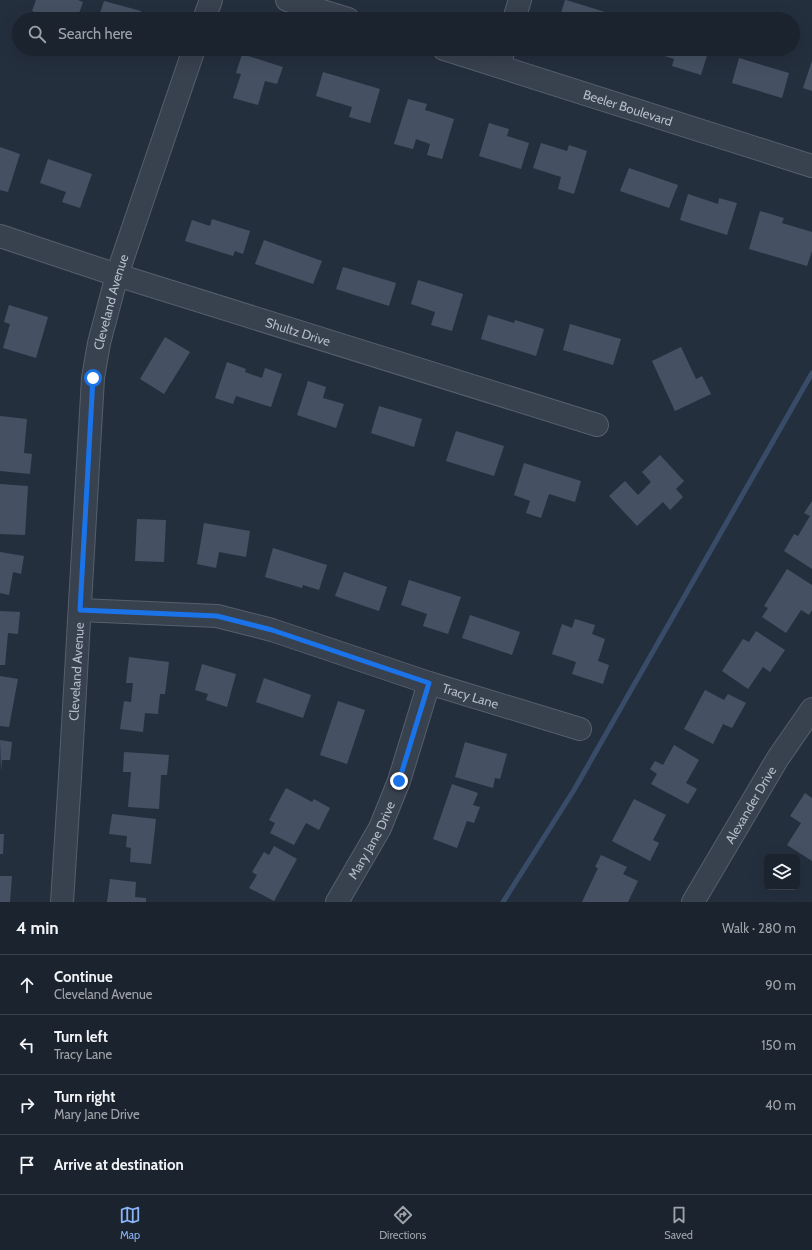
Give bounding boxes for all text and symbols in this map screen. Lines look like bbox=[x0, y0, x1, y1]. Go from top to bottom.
search box bbox=[12, 12, 800, 56]
icon: search bbox=[26, 23, 48, 45]
text: Search here bbox=[58, 25, 133, 43]
street label: Beeler Boulevard bbox=[581, 86, 675, 129]
street label: Cleveland Avenue bbox=[90, 252, 132, 351]
street label: Shultz Drive bbox=[264, 314, 333, 349]
route start bbox=[84, 369, 102, 387]
street label: Cleveland Avenue bbox=[65, 621, 87, 721]
street label: Tracy Lane bbox=[440, 680, 501, 712]
street label: Alexander Drive bbox=[721, 763, 780, 846]
route end bbox=[390, 772, 408, 790]
street label: Mary Jane Drive bbox=[344, 798, 398, 882]
map controls bbox=[764, 854, 800, 890]
button: layers bbox=[764, 854, 800, 890]
text: 4 min bbox=[16, 918, 59, 938]
text: Walk · 280 m bbox=[722, 920, 796, 936]
text: Continue bbox=[54, 968, 113, 986]
icon: ahead bbox=[16, 974, 38, 996]
text: 90 m bbox=[765, 977, 796, 993]
text: Cleveland Avenue bbox=[54, 986, 153, 1002]
text: Turn left bbox=[54, 1028, 108, 1046]
icon: left bbox=[16, 1034, 38, 1056]
text: 150 m bbox=[761, 1037, 796, 1053]
text: Tracy Lane bbox=[54, 1046, 112, 1062]
text: Turn right bbox=[54, 1088, 115, 1106]
icon: right bbox=[16, 1094, 38, 1116]
text: 40 m bbox=[765, 1097, 796, 1113]
text: Mary Jane Drive bbox=[54, 1106, 140, 1122]
icon: arrive bbox=[16, 1154, 38, 1176]
text: Arrive at destination bbox=[54, 1156, 184, 1174]
tab: Map bbox=[119, 1204, 141, 1242]
tab: Directions bbox=[379, 1204, 426, 1242]
tab: Saved bbox=[664, 1204, 693, 1242]

